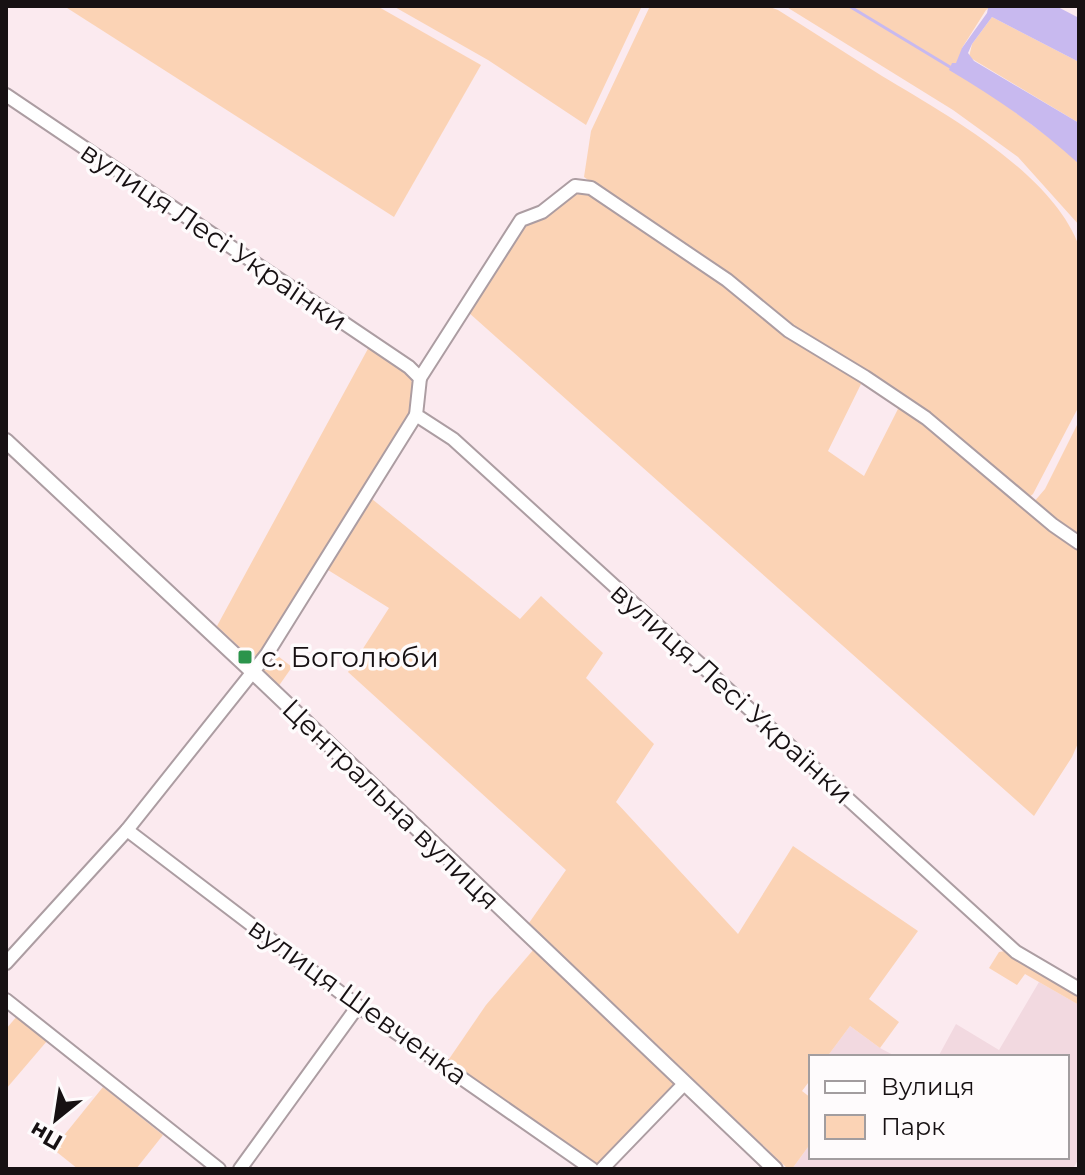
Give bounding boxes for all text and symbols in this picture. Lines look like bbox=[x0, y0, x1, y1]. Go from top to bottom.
street label: вулиця Лесі Українки bbox=[74, 134, 354, 338]
street label: вулиця Лесі Українки bbox=[604, 575, 860, 811]
place label: с. Боголюби bbox=[261, 640, 439, 674]
marker: с. Боголюби bbox=[236, 648, 254, 666]
street label: Центральна вулиця bbox=[275, 691, 507, 917]
street label: вулиця Шевченка bbox=[242, 910, 474, 1092]
legend bbox=[809, 1055, 1069, 1159]
text: Вулиця bbox=[881, 1072, 974, 1101]
north arrow bbox=[16, 1079, 96, 1159]
text: Парк bbox=[881, 1112, 945, 1141]
text: Пн bbox=[25, 1116, 67, 1156]

